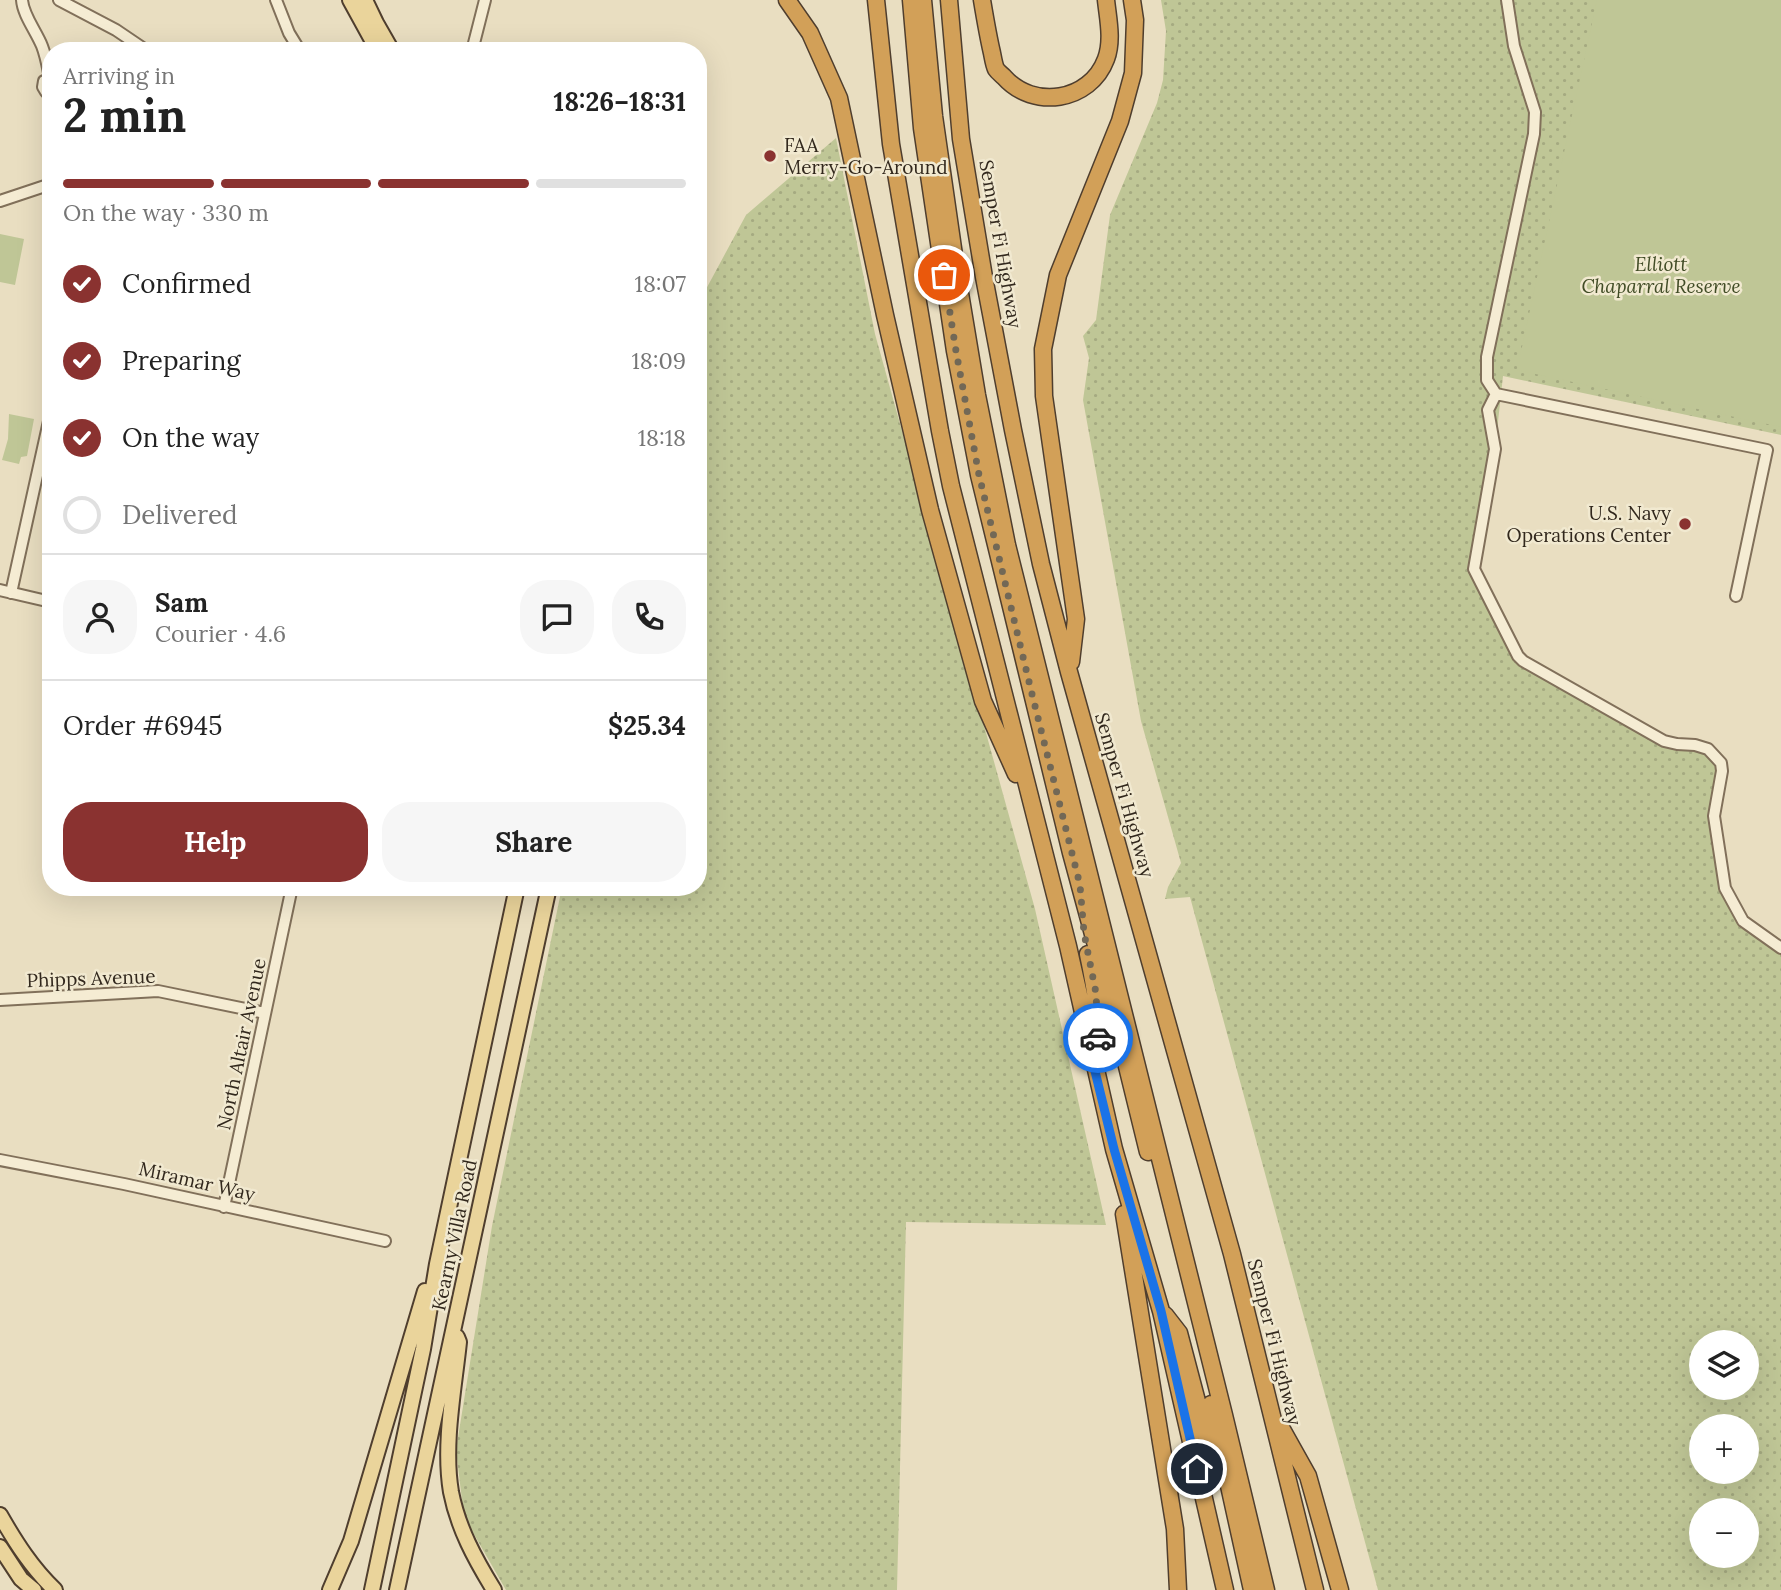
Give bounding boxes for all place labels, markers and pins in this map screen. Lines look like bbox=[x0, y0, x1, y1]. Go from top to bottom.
place label: FAA Merry-Go-Around bbox=[784, 133, 948, 179]
marker: FAA Merry-Go-Around bbox=[762, 148, 778, 164]
pin bbox=[914, 245, 974, 305]
place label: U.S. Navy Operations Center bbox=[1507, 501, 1672, 547]
marker: U.S. Navy Operations Center bbox=[1677, 516, 1693, 532]
pin bbox=[1167, 1439, 1227, 1499]

